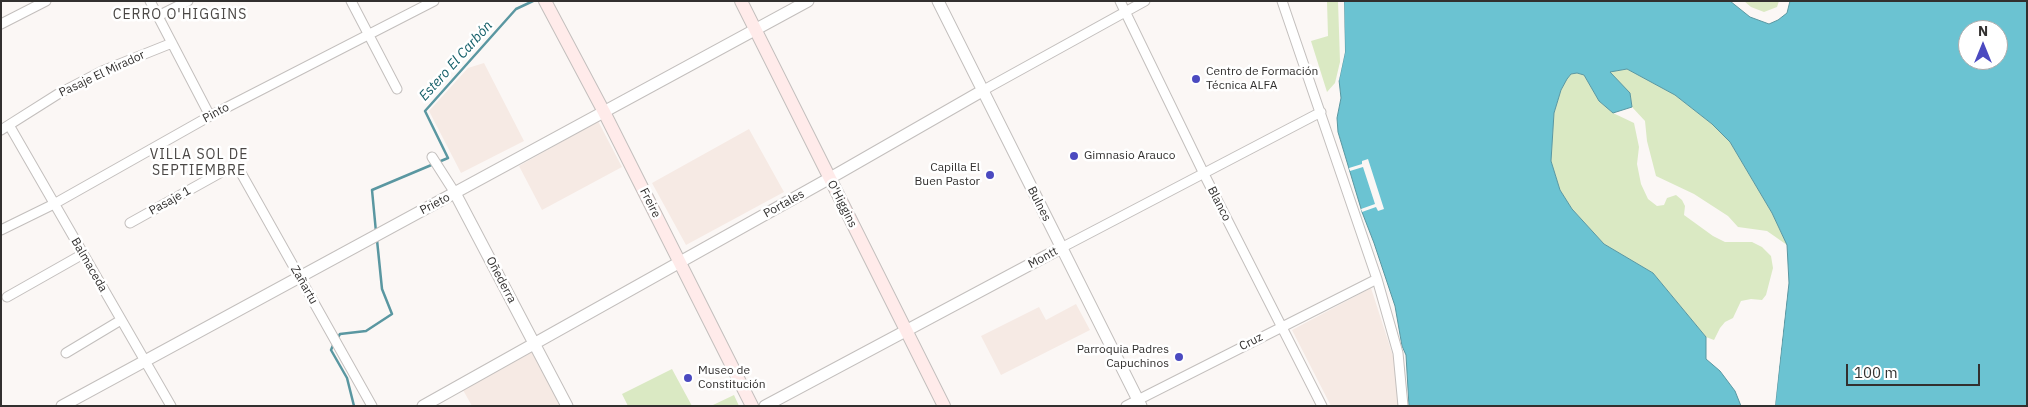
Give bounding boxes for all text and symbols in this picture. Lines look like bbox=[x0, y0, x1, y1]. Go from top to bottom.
district label: CERRO O'HIGGINS bbox=[111, 7, 249, 23]
water label: Estero El Carbón bbox=[416, 18, 496, 104]
north arrow bbox=[1958, 20, 2008, 70]
text: N bbox=[1978, 22, 1988, 40]
street label: Pasaje El Mirador bbox=[57, 48, 147, 100]
place label: Centro de Formación Técnica ALFA bbox=[1206, 65, 1318, 93]
marker: Centro de Formación Técnica ALFA bbox=[1190, 73, 1202, 85]
street label: Pinto bbox=[200, 100, 232, 126]
district label: VILLA SOL DE SEPTIEMBRE bbox=[148, 147, 250, 180]
place label: Gimnasio Arauco bbox=[1084, 149, 1175, 163]
marker: Gimnasio Arauco bbox=[1068, 150, 1080, 162]
place label: Capilla El Buen Pastor bbox=[915, 161, 980, 189]
marker: Capilla El Buen Pastor bbox=[984, 169, 996, 181]
street label: O'Higgins bbox=[824, 178, 860, 230]
street label: Pasaje 1 bbox=[147, 184, 193, 218]
street label: Bulnes bbox=[1024, 184, 1054, 224]
street label: Blanco bbox=[1204, 184, 1234, 224]
street label: Freire bbox=[636, 186, 664, 220]
street label: Portales bbox=[761, 187, 807, 221]
street label: Prieto bbox=[417, 190, 453, 218]
street label: Balmaceda bbox=[68, 235, 110, 295]
street label: Montt bbox=[1026, 244, 1060, 272]
street label: Oñederra bbox=[483, 254, 519, 306]
street label: Zañartu bbox=[287, 263, 321, 307]
street label: Cruz bbox=[1237, 330, 1265, 354]
place label: Parroquia Padres Capuchinos bbox=[1077, 343, 1169, 371]
marker: Parroquia Padres Capuchinos bbox=[1173, 351, 1185, 363]
scale bar bbox=[1848, 354, 1982, 386]
text: 100 m bbox=[1854, 363, 1898, 382]
place label: Museo de Constitución bbox=[698, 364, 766, 392]
marker: Museo de Constitución bbox=[682, 372, 694, 384]

